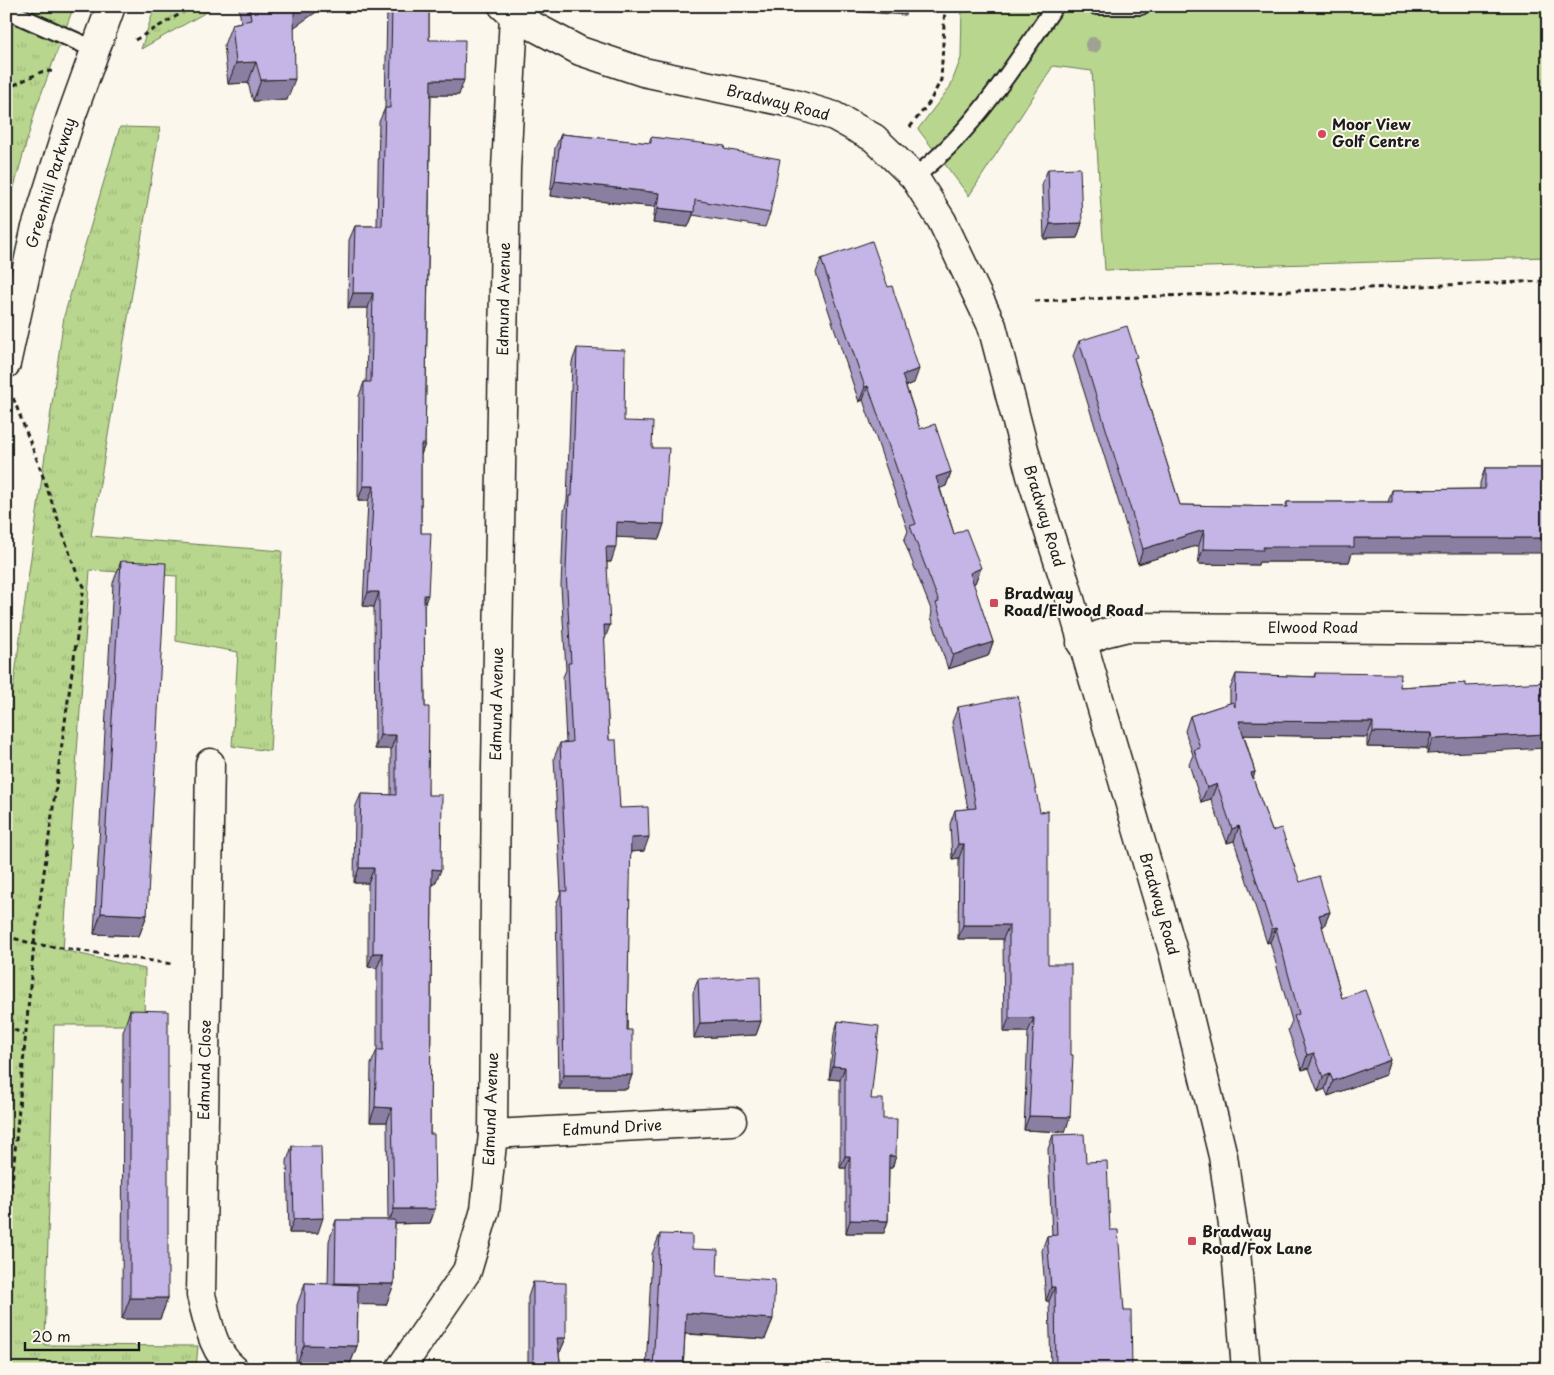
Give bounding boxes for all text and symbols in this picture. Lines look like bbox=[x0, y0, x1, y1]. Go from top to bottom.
street label: Bradway Road bbox=[724, 78, 832, 125]
place label: Moor View Golf Centre bbox=[1332, 112, 1420, 152]
street label: Greenhill Parkway bbox=[19, 114, 80, 251]
marker: Moor View Golf Centre bbox=[1316, 128, 1328, 140]
street label: Edmund Avenue bbox=[490, 242, 515, 356]
street label: Bradway Road bbox=[1019, 462, 1072, 570]
place label: Bradway Road/Elwood Road bbox=[1004, 581, 1144, 621]
marker: Bradway Road/Elwood Road bbox=[988, 597, 1000, 609]
street label: Elwood Road bbox=[1268, 615, 1358, 638]
street label: Edmund Avenue bbox=[483, 647, 508, 761]
street label: Bradway Road bbox=[1135, 850, 1186, 958]
street label: Edmund Close bbox=[191, 1020, 216, 1120]
street label: Edmund Avenue bbox=[476, 1052, 503, 1166]
street label: Edmund Drive bbox=[561, 1112, 662, 1141]
place label: Bradway Road/Fox Lane bbox=[1202, 1219, 1313, 1259]
marker: Bradway Road/Fox Lane bbox=[1186, 1235, 1198, 1247]
scale bar bbox=[25, 1320, 139, 1352]
text: 20 m bbox=[32, 1324, 71, 1347]

